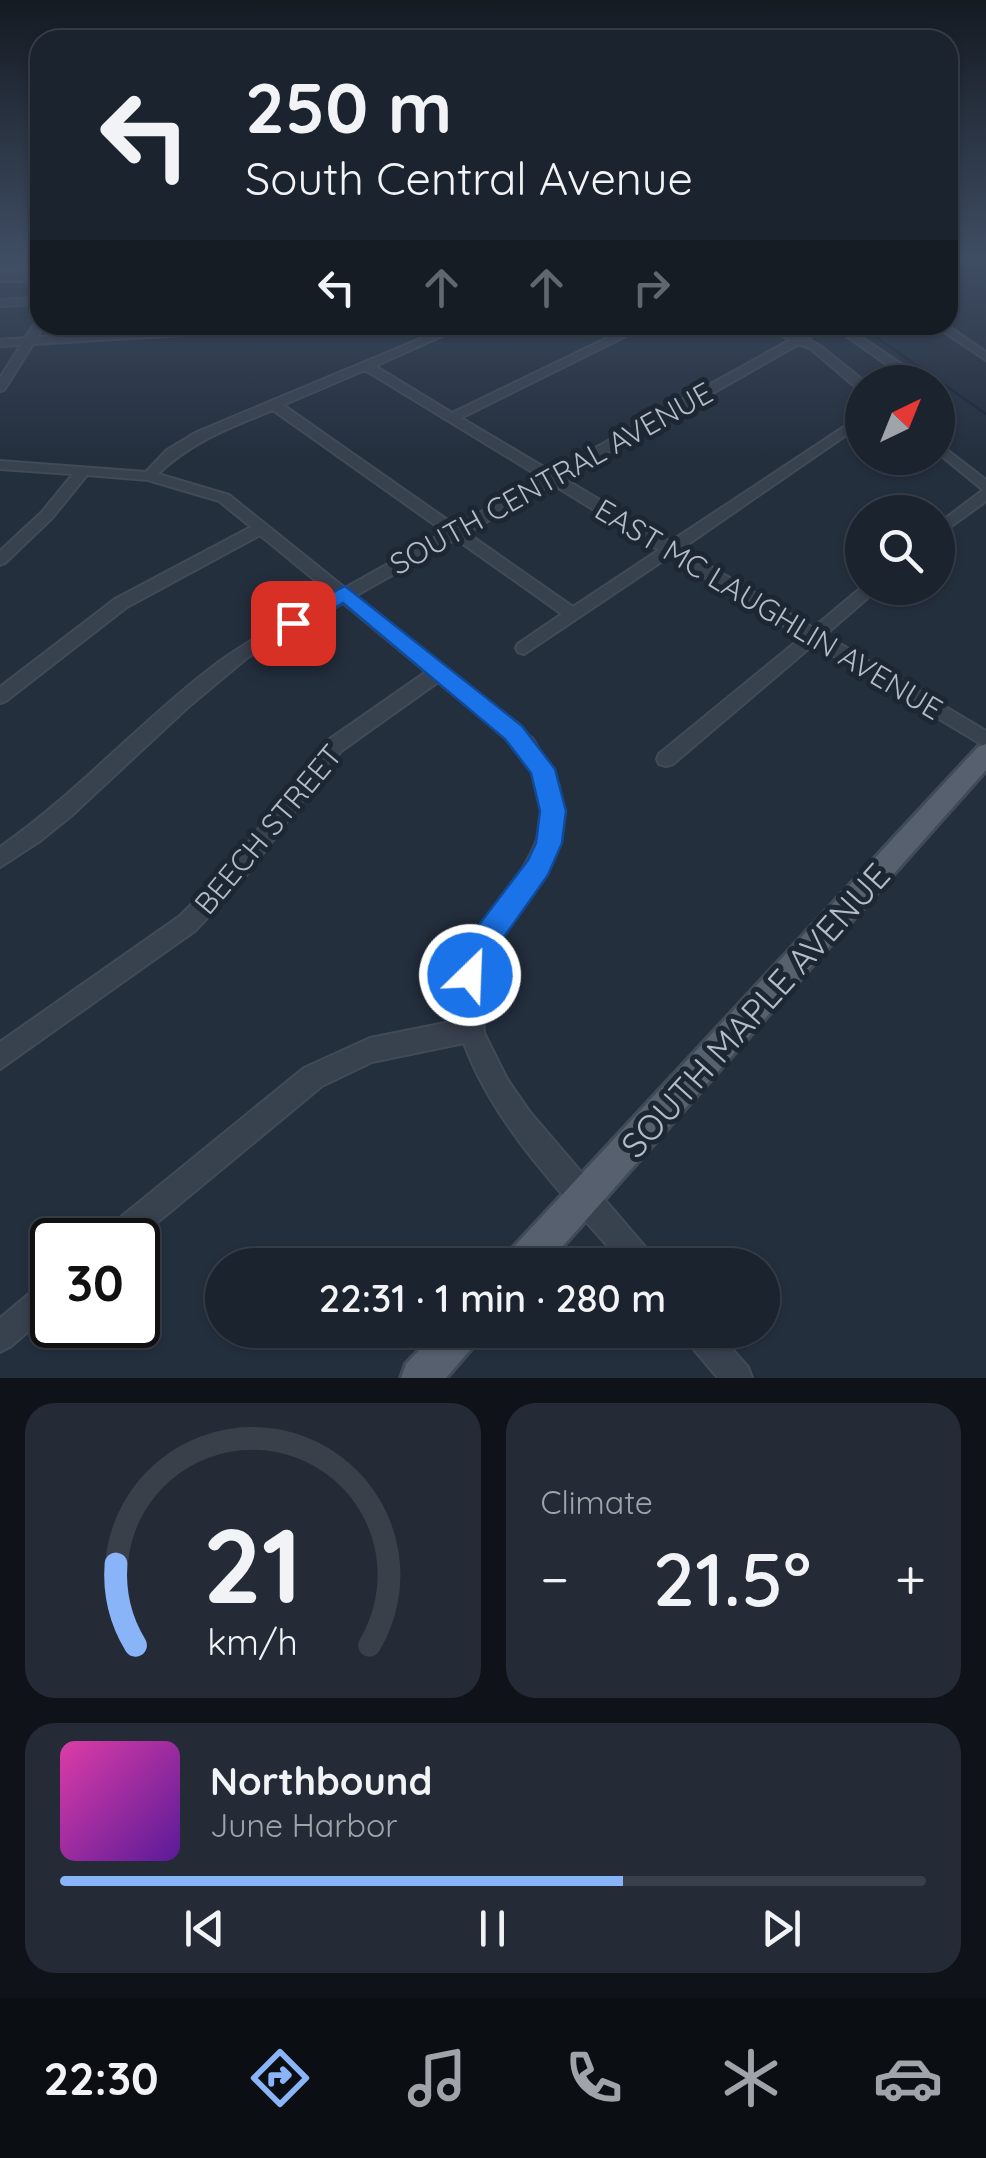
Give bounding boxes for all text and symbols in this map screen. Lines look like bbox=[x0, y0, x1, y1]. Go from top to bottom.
text: 250 m bbox=[245, 63, 452, 151]
icon: left bbox=[80, 70, 210, 200]
text: South Central Avenue bbox=[245, 150, 693, 206]
icon: left bbox=[309, 260, 364, 315]
icon: ahead bbox=[414, 260, 469, 315]
icon: ahead bbox=[519, 260, 574, 315]
icon: right bbox=[624, 260, 679, 315]
north arrow bbox=[845, 365, 955, 475]
map controls bbox=[845, 365, 955, 605]
street label: SOUTH CENTRAL AVENUE bbox=[383, 373, 719, 583]
street label: EAST MC LAUGHLIN AVENUE bbox=[588, 490, 950, 728]
button: search bbox=[845, 495, 955, 605]
pin bbox=[251, 581, 336, 666]
icon: arrive bbox=[266, 596, 321, 651]
street label: BEECH STREET bbox=[186, 736, 350, 922]
street label: SOUTH MAPLE AVENUE bbox=[611, 854, 899, 1166]
position arrow bbox=[418, 923, 522, 1027]
speed limit sign: 30 bbox=[30, 1218, 160, 1348]
text: 22:31 · 1 min · 280 m bbox=[319, 1274, 666, 1322]
text: Climate bbox=[541, 1482, 653, 1522]
text: 21 bbox=[203, 1499, 303, 1629]
text: 21.5° bbox=[653, 1531, 811, 1625]
text: − bbox=[541, 1544, 569, 1613]
text: + bbox=[895, 1544, 926, 1613]
text: km/h bbox=[207, 1619, 298, 1664]
text: Northbound bbox=[210, 1757, 432, 1805]
text: June Harbor bbox=[210, 1805, 398, 1845]
icon: previous bbox=[177, 1901, 232, 1956]
icon: pause bbox=[465, 1901, 520, 1956]
icon: next bbox=[754, 1901, 809, 1956]
icon: directions bbox=[245, 2043, 315, 2113]
icon: music bbox=[402, 2043, 472, 2113]
icon: phone bbox=[559, 2043, 629, 2113]
icon: climate bbox=[716, 2043, 786, 2113]
icon: car bbox=[873, 2043, 943, 2113]
text: 22:30 bbox=[43, 2050, 159, 2106]

